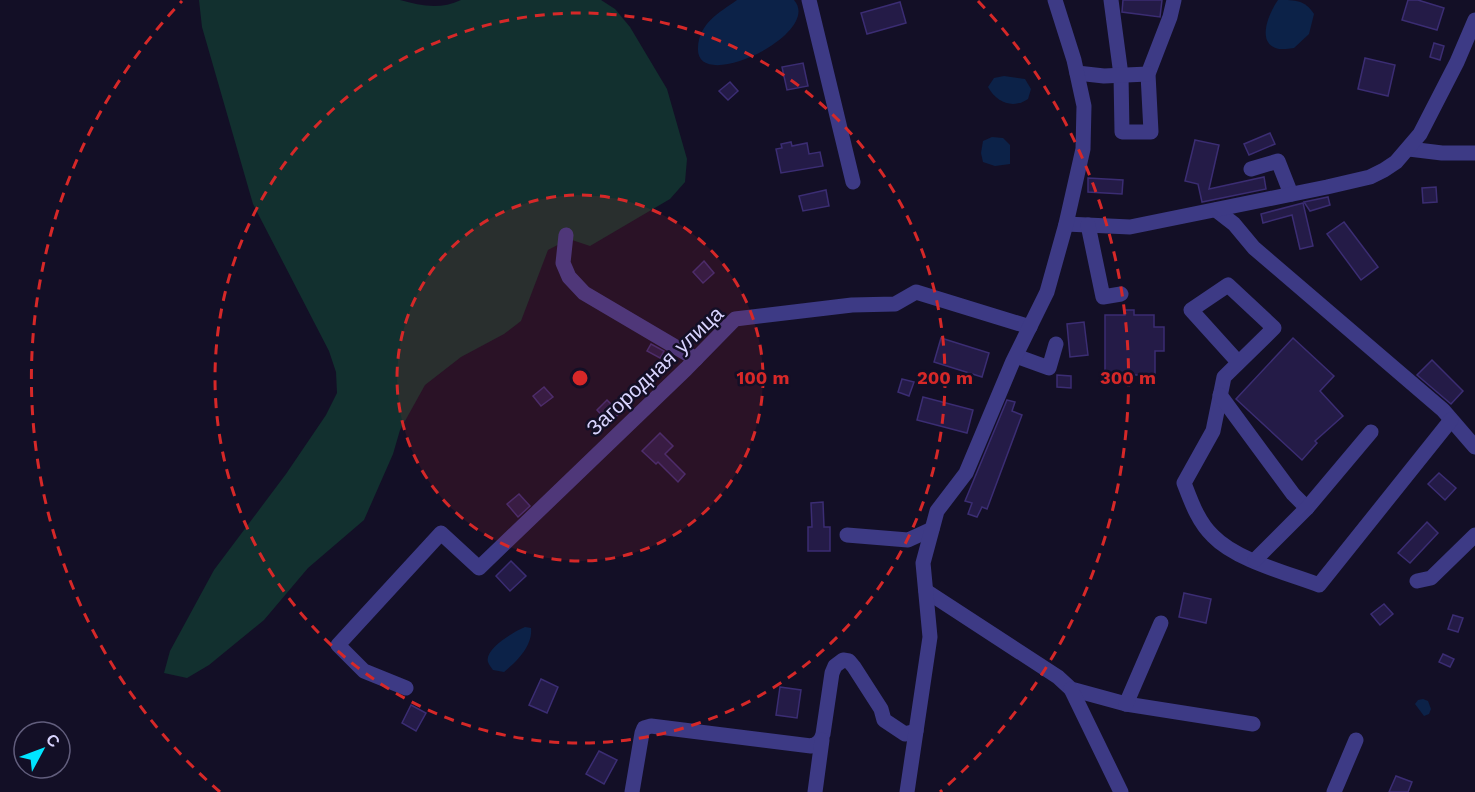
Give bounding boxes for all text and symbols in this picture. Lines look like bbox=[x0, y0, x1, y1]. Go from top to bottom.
street label: Загородная улица bbox=[581, 301, 728, 440]
text: 100 m bbox=[736, 367, 790, 388]
text: 200 m bbox=[917, 367, 973, 388]
text: 300 m bbox=[1100, 367, 1156, 388]
centre of rings bbox=[570, 368, 590, 388]
north arrow bbox=[12, 720, 72, 780]
text: С bbox=[42, 730, 64, 751]

